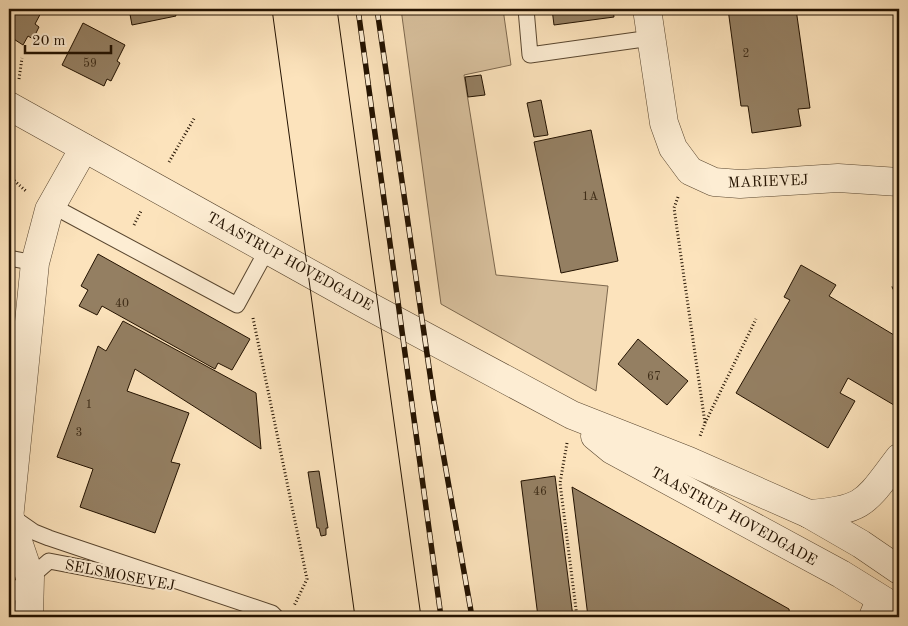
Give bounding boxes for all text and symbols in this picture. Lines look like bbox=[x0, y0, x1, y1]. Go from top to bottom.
scale bar bbox=[25, 22, 111, 54]
text: 20 m bbox=[32, 34, 66, 49]
house number: 2 bbox=[743, 48, 749, 60]
house number: 59 bbox=[83, 57, 97, 70]
street label: MARIEVEJ bbox=[727, 174, 809, 191]
house number: 1A bbox=[582, 191, 598, 203]
street label: TAASTRUP HOVEDGADE bbox=[204, 210, 375, 314]
house number: 40 bbox=[115, 298, 129, 310]
house number: 67 bbox=[647, 371, 661, 383]
house number: 1 bbox=[86, 399, 92, 411]
house number: 3 bbox=[76, 427, 82, 439]
street label: TAASTRUP HOVEDGADE bbox=[648, 465, 819, 569]
house number: 46 bbox=[533, 486, 547, 498]
street label: SELSMOSEVEJ bbox=[63, 558, 176, 594]

